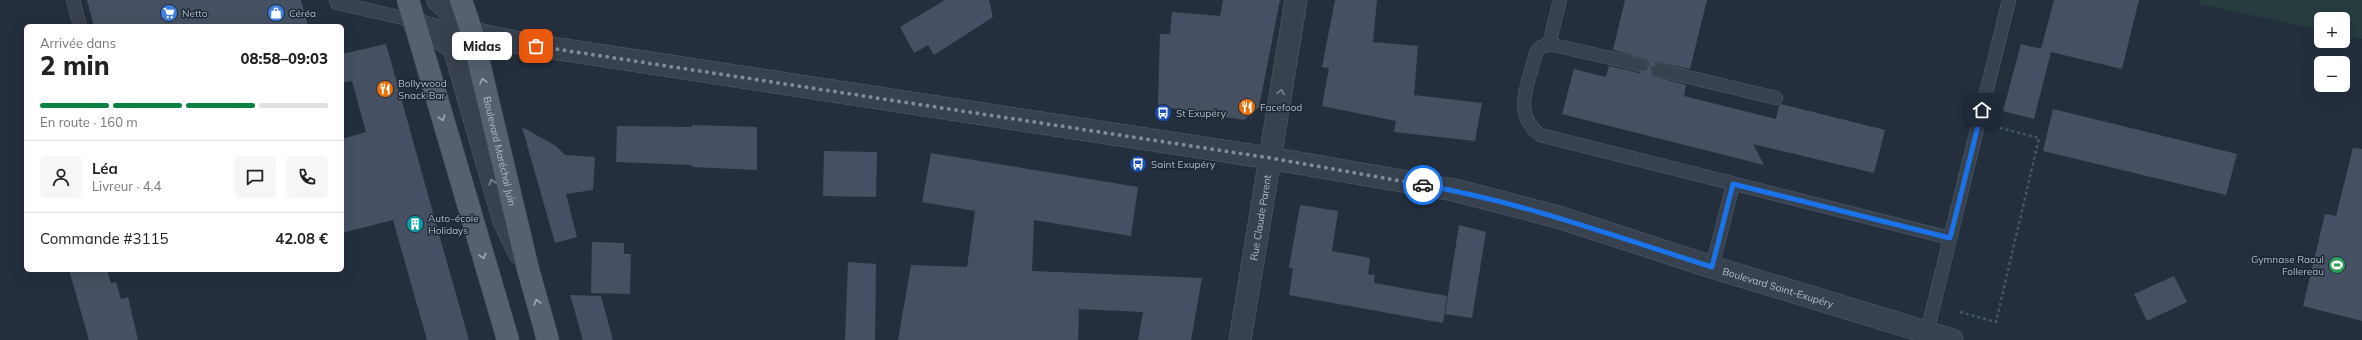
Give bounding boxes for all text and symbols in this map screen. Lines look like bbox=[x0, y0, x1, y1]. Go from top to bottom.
supermarket icon: Netto bbox=[159, 3, 179, 23]
shop icon: Céréa bbox=[266, 3, 286, 23]
place label: Netto bbox=[182, 7, 208, 20]
place label: Céréa bbox=[289, 7, 316, 20]
map controls bbox=[2314, 12, 2350, 92]
button: + bbox=[2314, 12, 2350, 48]
pin bbox=[519, 29, 553, 63]
callout: Midas bbox=[452, 32, 512, 60]
text: Arrivée dans bbox=[40, 35, 116, 51]
icon: bag bbox=[525, 35, 547, 57]
text: Midas bbox=[463, 38, 501, 54]
text: 2 min bbox=[40, 49, 110, 82]
text: 08:58–09:03 bbox=[241, 49, 328, 68]
button: − bbox=[2314, 56, 2350, 92]
place label: Bollywood Snack Bar bbox=[398, 77, 447, 102]
one-way arrow bbox=[480, 78, 488, 84]
restaurant icon: Bollywood Snack Bar bbox=[375, 79, 395, 99]
one-way arrow bbox=[1276, 89, 1285, 95]
pin bbox=[1965, 93, 1999, 127]
street label: Boulevard Maréchal Juin bbox=[481, 95, 519, 207]
restaurant icon: Facefood bbox=[1237, 97, 1257, 117]
icon: home bbox=[1971, 99, 1993, 121]
place label: Facefood bbox=[1260, 101, 1302, 114]
bus stop icon: St Exupéry bbox=[1153, 103, 1173, 123]
place label: St Exupéry bbox=[1176, 107, 1227, 120]
text: En route · 160 m bbox=[40, 114, 138, 130]
one-way arrow bbox=[437, 115, 446, 122]
bus stop icon: Saint Exupéry bbox=[1128, 154, 1148, 174]
button: person bbox=[40, 156, 82, 198]
button: chat bbox=[234, 156, 276, 198]
button: phone bbox=[286, 156, 328, 198]
place label: Saint Exupéry bbox=[1151, 158, 1216, 171]
text: Léa bbox=[92, 159, 118, 178]
courier bbox=[1403, 165, 1443, 205]
street label: Rue Claude Parent bbox=[1247, 173, 1274, 261]
icon: car bbox=[1412, 174, 1434, 196]
text: Livreur · 4.4 bbox=[92, 178, 161, 194]
one-way arrow bbox=[488, 178, 497, 185]
place label: Auto-école Holidays bbox=[428, 212, 479, 237]
building icon: Auto-école Holidays bbox=[405, 214, 425, 234]
text: Commande #3115 bbox=[40, 229, 169, 248]
text: 42.08 € bbox=[275, 229, 328, 248]
one-way arrow bbox=[478, 253, 487, 260]
place label: Gymnase Raoul Follereau bbox=[2251, 253, 2324, 278]
sports icon: Gymnase Raoul Follereau bbox=[2327, 255, 2347, 275]
street label: Boulevard Saint-Exupéry bbox=[1721, 264, 1836, 310]
one-way arrow bbox=[533, 299, 542, 306]

